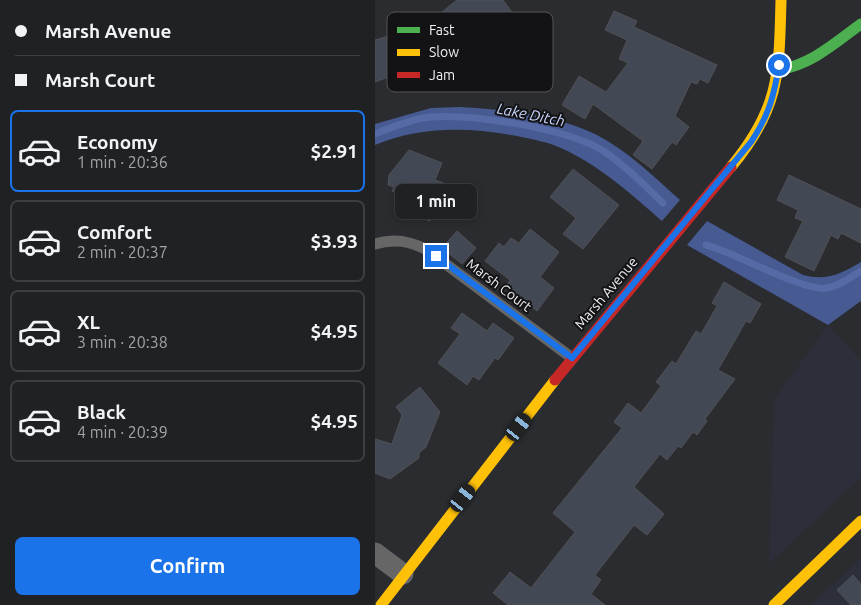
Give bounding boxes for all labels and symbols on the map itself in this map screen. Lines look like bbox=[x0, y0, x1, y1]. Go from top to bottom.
legend bbox=[387, 12, 553, 92]
text: Fast bbox=[429, 22, 455, 38]
text: Slow bbox=[429, 44, 459, 60]
route start bbox=[768, 54, 790, 76]
text: Jam bbox=[429, 67, 455, 83]
water label: Lake Ditch bbox=[496, 100, 566, 129]
callout: 1 min bbox=[395, 184, 477, 218]
route end bbox=[425, 245, 447, 267]
street label: Marsh Avenue bbox=[571, 254, 641, 332]
street label: Marsh Court bbox=[463, 255, 535, 315]
car bbox=[503, 411, 534, 443]
car bbox=[447, 482, 478, 514]

